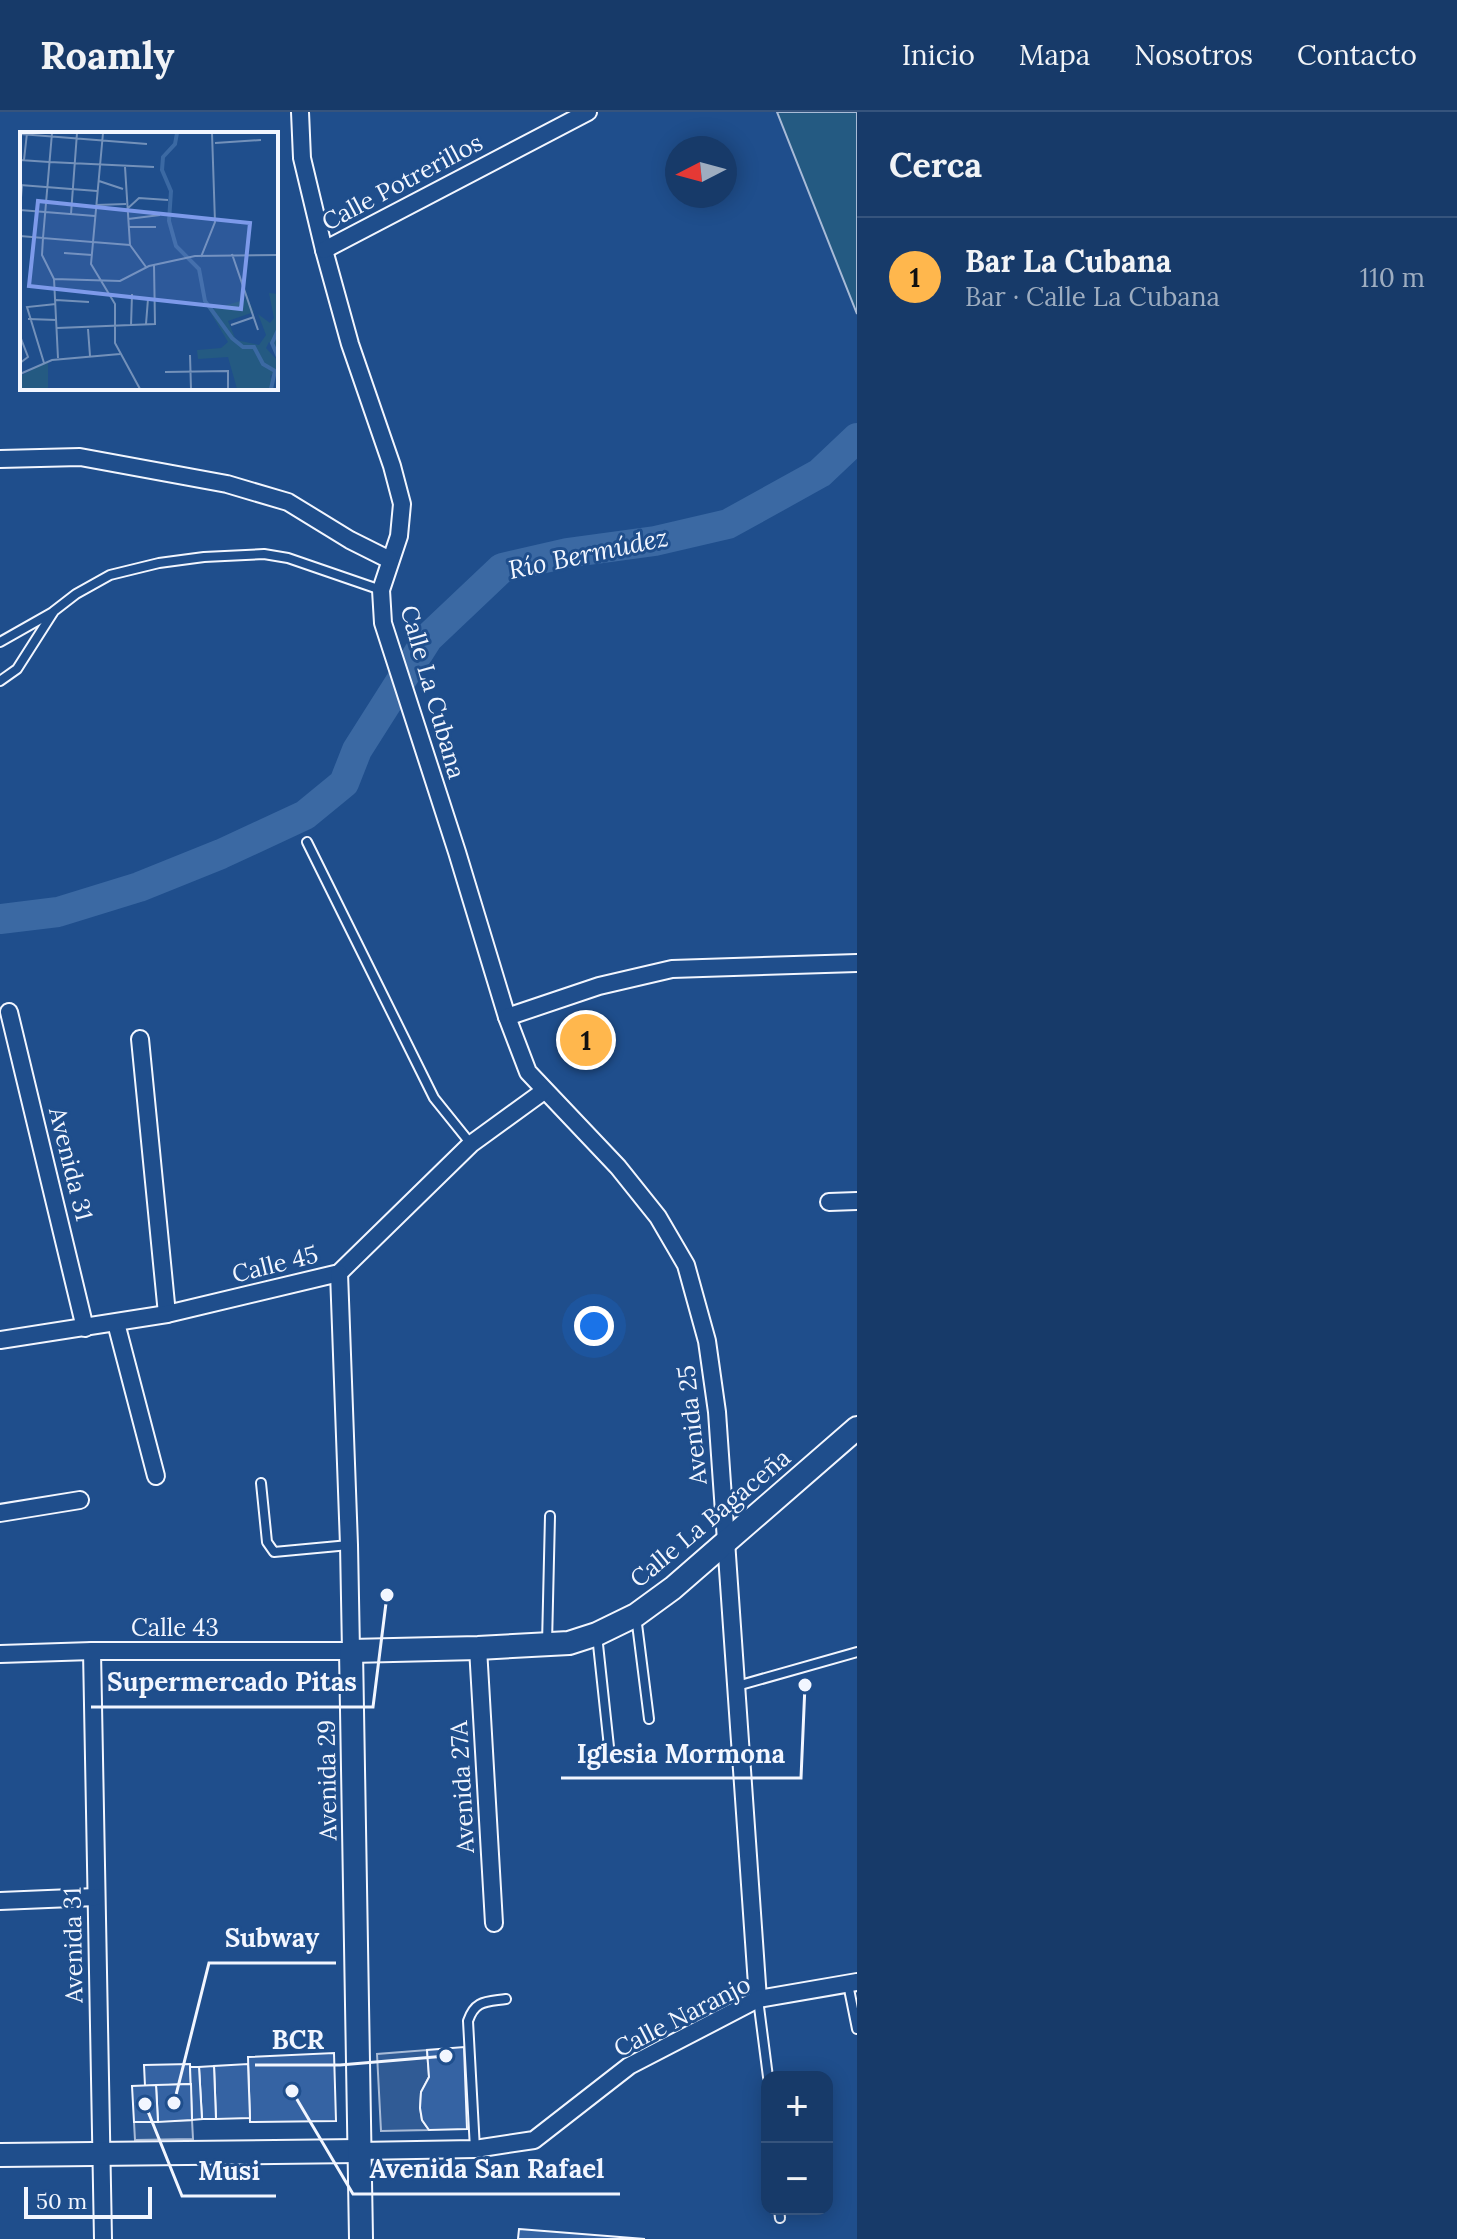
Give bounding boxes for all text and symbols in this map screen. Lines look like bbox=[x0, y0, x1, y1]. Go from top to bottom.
text: Roamly bbox=[40, 31, 174, 79]
text: Inicio bbox=[902, 37, 975, 73]
text: Mapa bbox=[1019, 37, 1090, 73]
text: Nosotros bbox=[1134, 37, 1253, 73]
text: Contacto bbox=[1297, 37, 1417, 73]
street label: Calle Potrerillos bbox=[316, 127, 488, 237]
inset map bbox=[20, 132, 278, 390]
north arrow bbox=[665, 136, 737, 208]
text: Cerca bbox=[889, 143, 982, 186]
text: Bar La Cubana bbox=[965, 242, 1172, 280]
text: 1 bbox=[910, 261, 920, 294]
text: 110 m bbox=[1360, 261, 1425, 294]
text: Bar · Calle La Cubana bbox=[965, 280, 1220, 313]
water label: Río Bermúdez bbox=[505, 520, 671, 586]
street label: Calle La Cubana bbox=[393, 602, 473, 782]
pin: 1 bbox=[560, 1010, 612, 1070]
street label: Avenida 31 bbox=[42, 1103, 100, 1224]
street label: Calle 45 bbox=[229, 1238, 321, 1290]
your location bbox=[574, 1306, 614, 1346]
street label: Avenida 25 bbox=[670, 1364, 714, 1487]
street label: Calle La Bagaceña bbox=[623, 1442, 797, 1594]
street label: Calle 43 bbox=[131, 1612, 219, 1643]
callout: Supermercado Pitas bbox=[91, 1657, 373, 1707]
text: Supermercado Pitas bbox=[107, 1665, 357, 1698]
street label: Avenida 29 bbox=[310, 1719, 344, 1842]
street label: Avenida 27A bbox=[443, 1719, 481, 1855]
callout: Iglesia Mormona bbox=[561, 1728, 801, 1778]
text: Iglesia Mormona bbox=[577, 1737, 786, 1770]
street label: Avenida 31 bbox=[56, 1887, 90, 2004]
callout: Subway bbox=[209, 1913, 336, 1963]
text: Subway bbox=[225, 1921, 320, 1954]
street label: Calle Naranjo bbox=[608, 1968, 756, 2064]
callout: BCR bbox=[255, 2015, 340, 2065]
text: BCR bbox=[272, 2023, 325, 2056]
map controls bbox=[761, 2071, 833, 2215]
button: + bbox=[761, 2071, 833, 2143]
button: − bbox=[761, 2143, 833, 2215]
callout: Avenida San Rafael bbox=[353, 2144, 620, 2194]
callout: Musi bbox=[182, 2146, 276, 2196]
text: Avenida San Rafael bbox=[370, 2152, 604, 2185]
text: Musi bbox=[198, 2154, 260, 2187]
scale bar bbox=[24, 2183, 152, 2219]
text: 50 m bbox=[36, 2187, 87, 2215]

